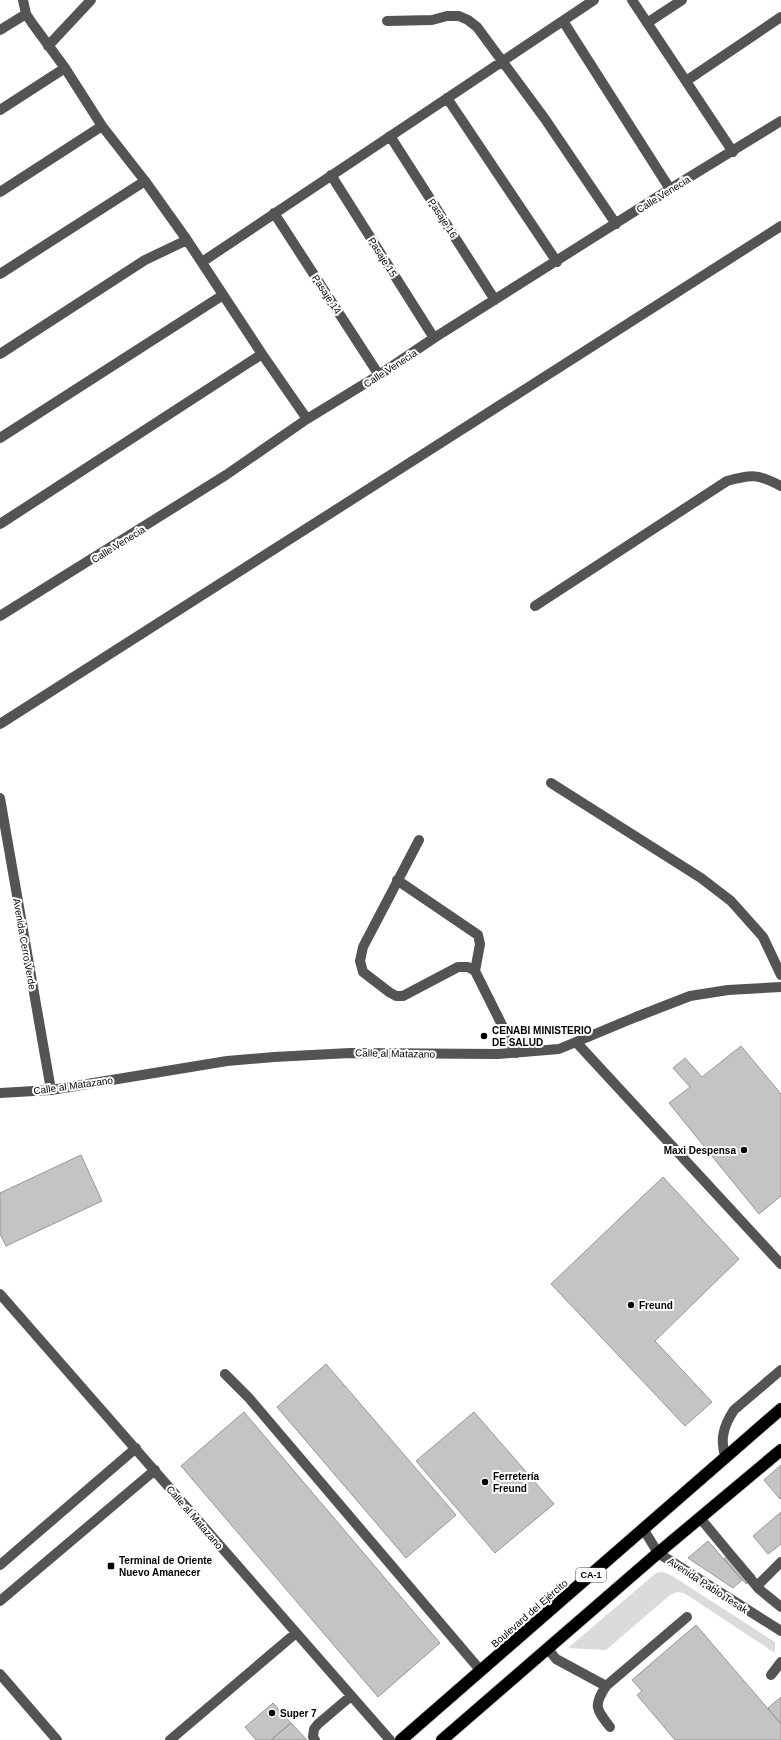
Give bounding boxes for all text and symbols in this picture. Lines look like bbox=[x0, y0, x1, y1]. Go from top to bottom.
street label: Calle Venecia bbox=[634, 173, 692, 215]
street label: Pasaje 16 bbox=[426, 197, 460, 240]
street label: Pasaje 15 bbox=[366, 235, 399, 279]
street label: Pasaje 14 bbox=[310, 273, 344, 316]
street label: Calle Venecia bbox=[362, 347, 419, 390]
street label: Calle Venecia bbox=[89, 523, 147, 565]
street label: Avenida Cerro Verde bbox=[11, 898, 38, 991]
place label: CENABI MINISTERIO DE SALUD bbox=[492, 1025, 592, 1048]
marker: CENABI MINISTERIO DE SALUD bbox=[479, 1031, 489, 1041]
street label: Calle al Matazano bbox=[355, 1047, 436, 1060]
street label: Calle al Matazano bbox=[33, 1074, 114, 1097]
place label: Maxi Despensa bbox=[664, 1145, 736, 1156]
marker: Maxi Despensa bbox=[739, 1145, 749, 1155]
marker: Freund bbox=[626, 1300, 636, 1310]
place label: Freund bbox=[639, 1300, 673, 1311]
place label: Ferretería Freund bbox=[493, 1471, 540, 1494]
marker: Ferretería Freund bbox=[480, 1477, 490, 1487]
street label: Calle al Matazano bbox=[164, 1484, 225, 1551]
place label: Terminal de Oriente Nuevo Amanecer bbox=[119, 1555, 213, 1578]
street label: Avenida Pablo Tesak bbox=[666, 1555, 751, 1616]
marker: Terminal de Oriente Nuevo Amanecer bbox=[106, 1561, 116, 1571]
road number: CA-1 bbox=[576, 1568, 606, 1582]
street label: Boulevard del Ejército bbox=[489, 1577, 570, 1649]
marker: Super 7 bbox=[267, 1708, 277, 1718]
place label: Super 7 bbox=[280, 1708, 317, 1719]

